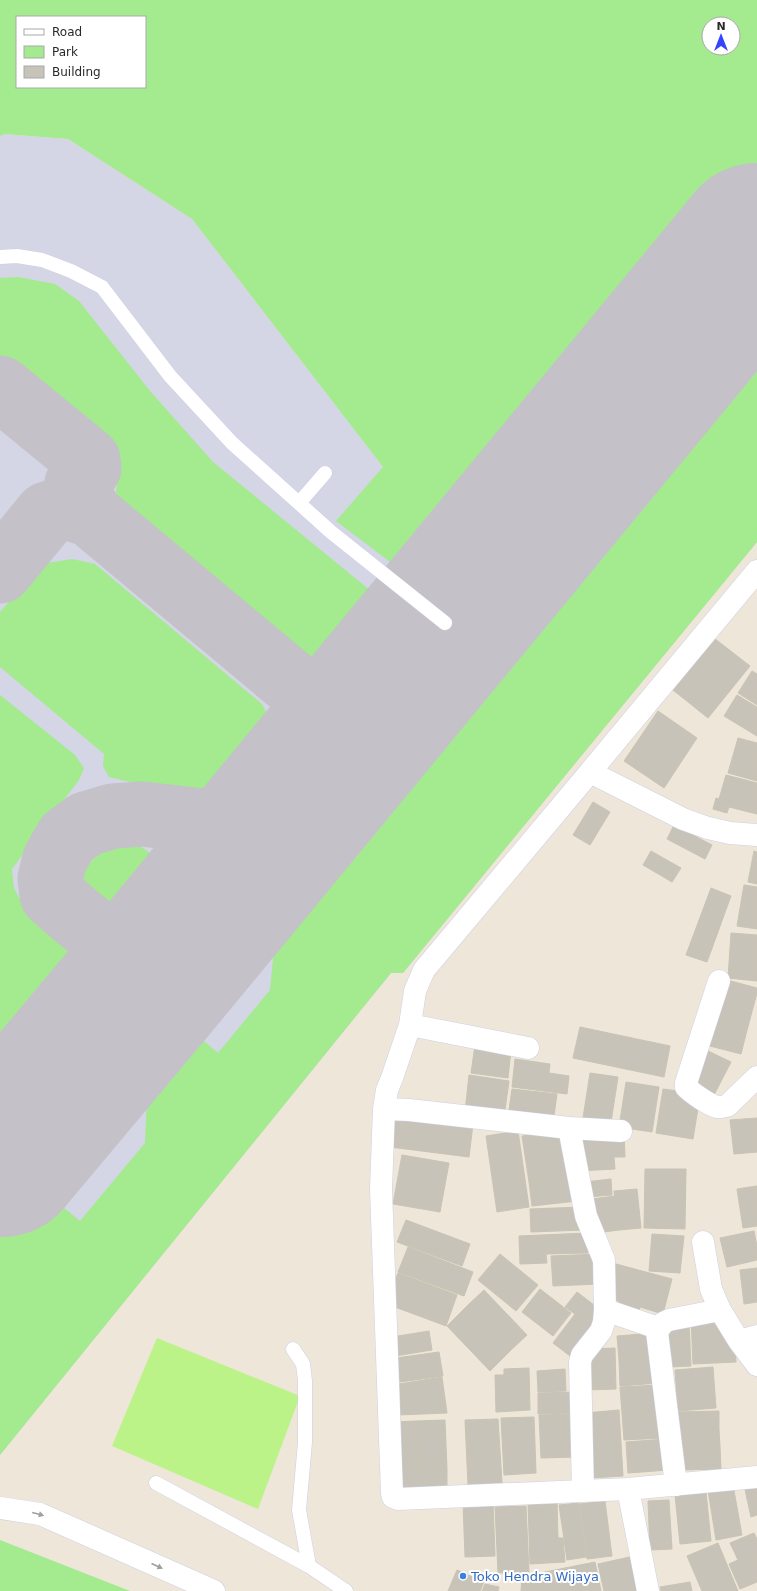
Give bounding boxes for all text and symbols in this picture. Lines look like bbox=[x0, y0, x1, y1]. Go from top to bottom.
legend bbox=[16, 16, 146, 88]
north arrow bbox=[701, 16, 741, 56]
text: N bbox=[716, 20, 726, 33]
text: Road bbox=[52, 25, 82, 39]
text: Park bbox=[52, 45, 78, 59]
text: Building bbox=[52, 65, 101, 79]
one-way arrow bbox=[33, 1511, 45, 1517]
one-way arrow bbox=[152, 1563, 163, 1569]
place label: Toko Hendra Wijaya bbox=[470, 1569, 599, 1584]
marker: Toko Hendra Wijaya bbox=[458, 1571, 468, 1581]

